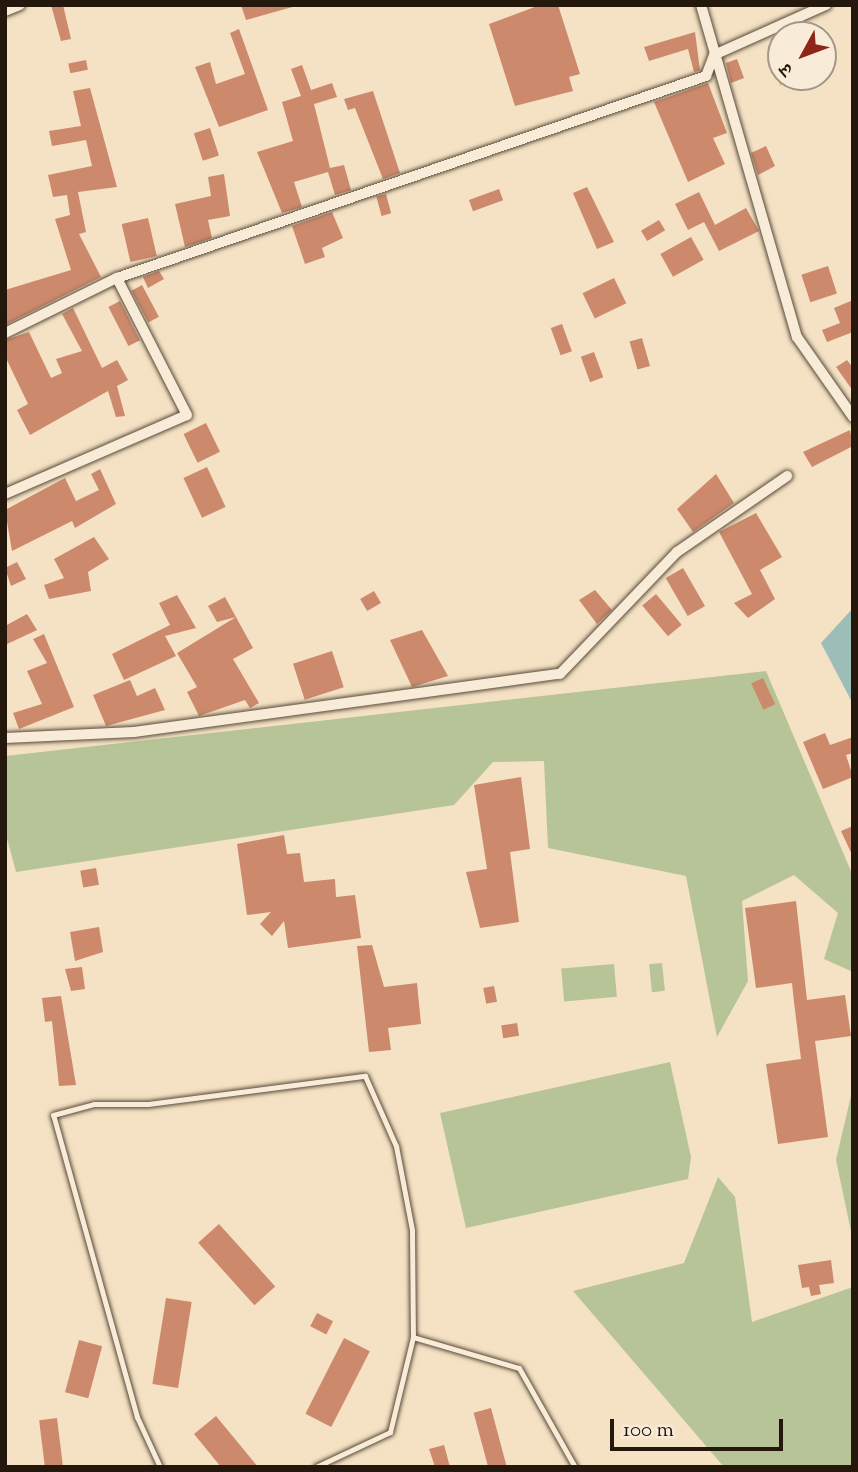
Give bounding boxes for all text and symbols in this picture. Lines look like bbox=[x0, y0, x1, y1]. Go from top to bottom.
north arrow bbox=[767, 21, 837, 91]
text: उ bbox=[774, 56, 801, 81]
scale bar bbox=[613, 1406, 786, 1450]
text: 100 m bbox=[623, 1416, 674, 1446]

